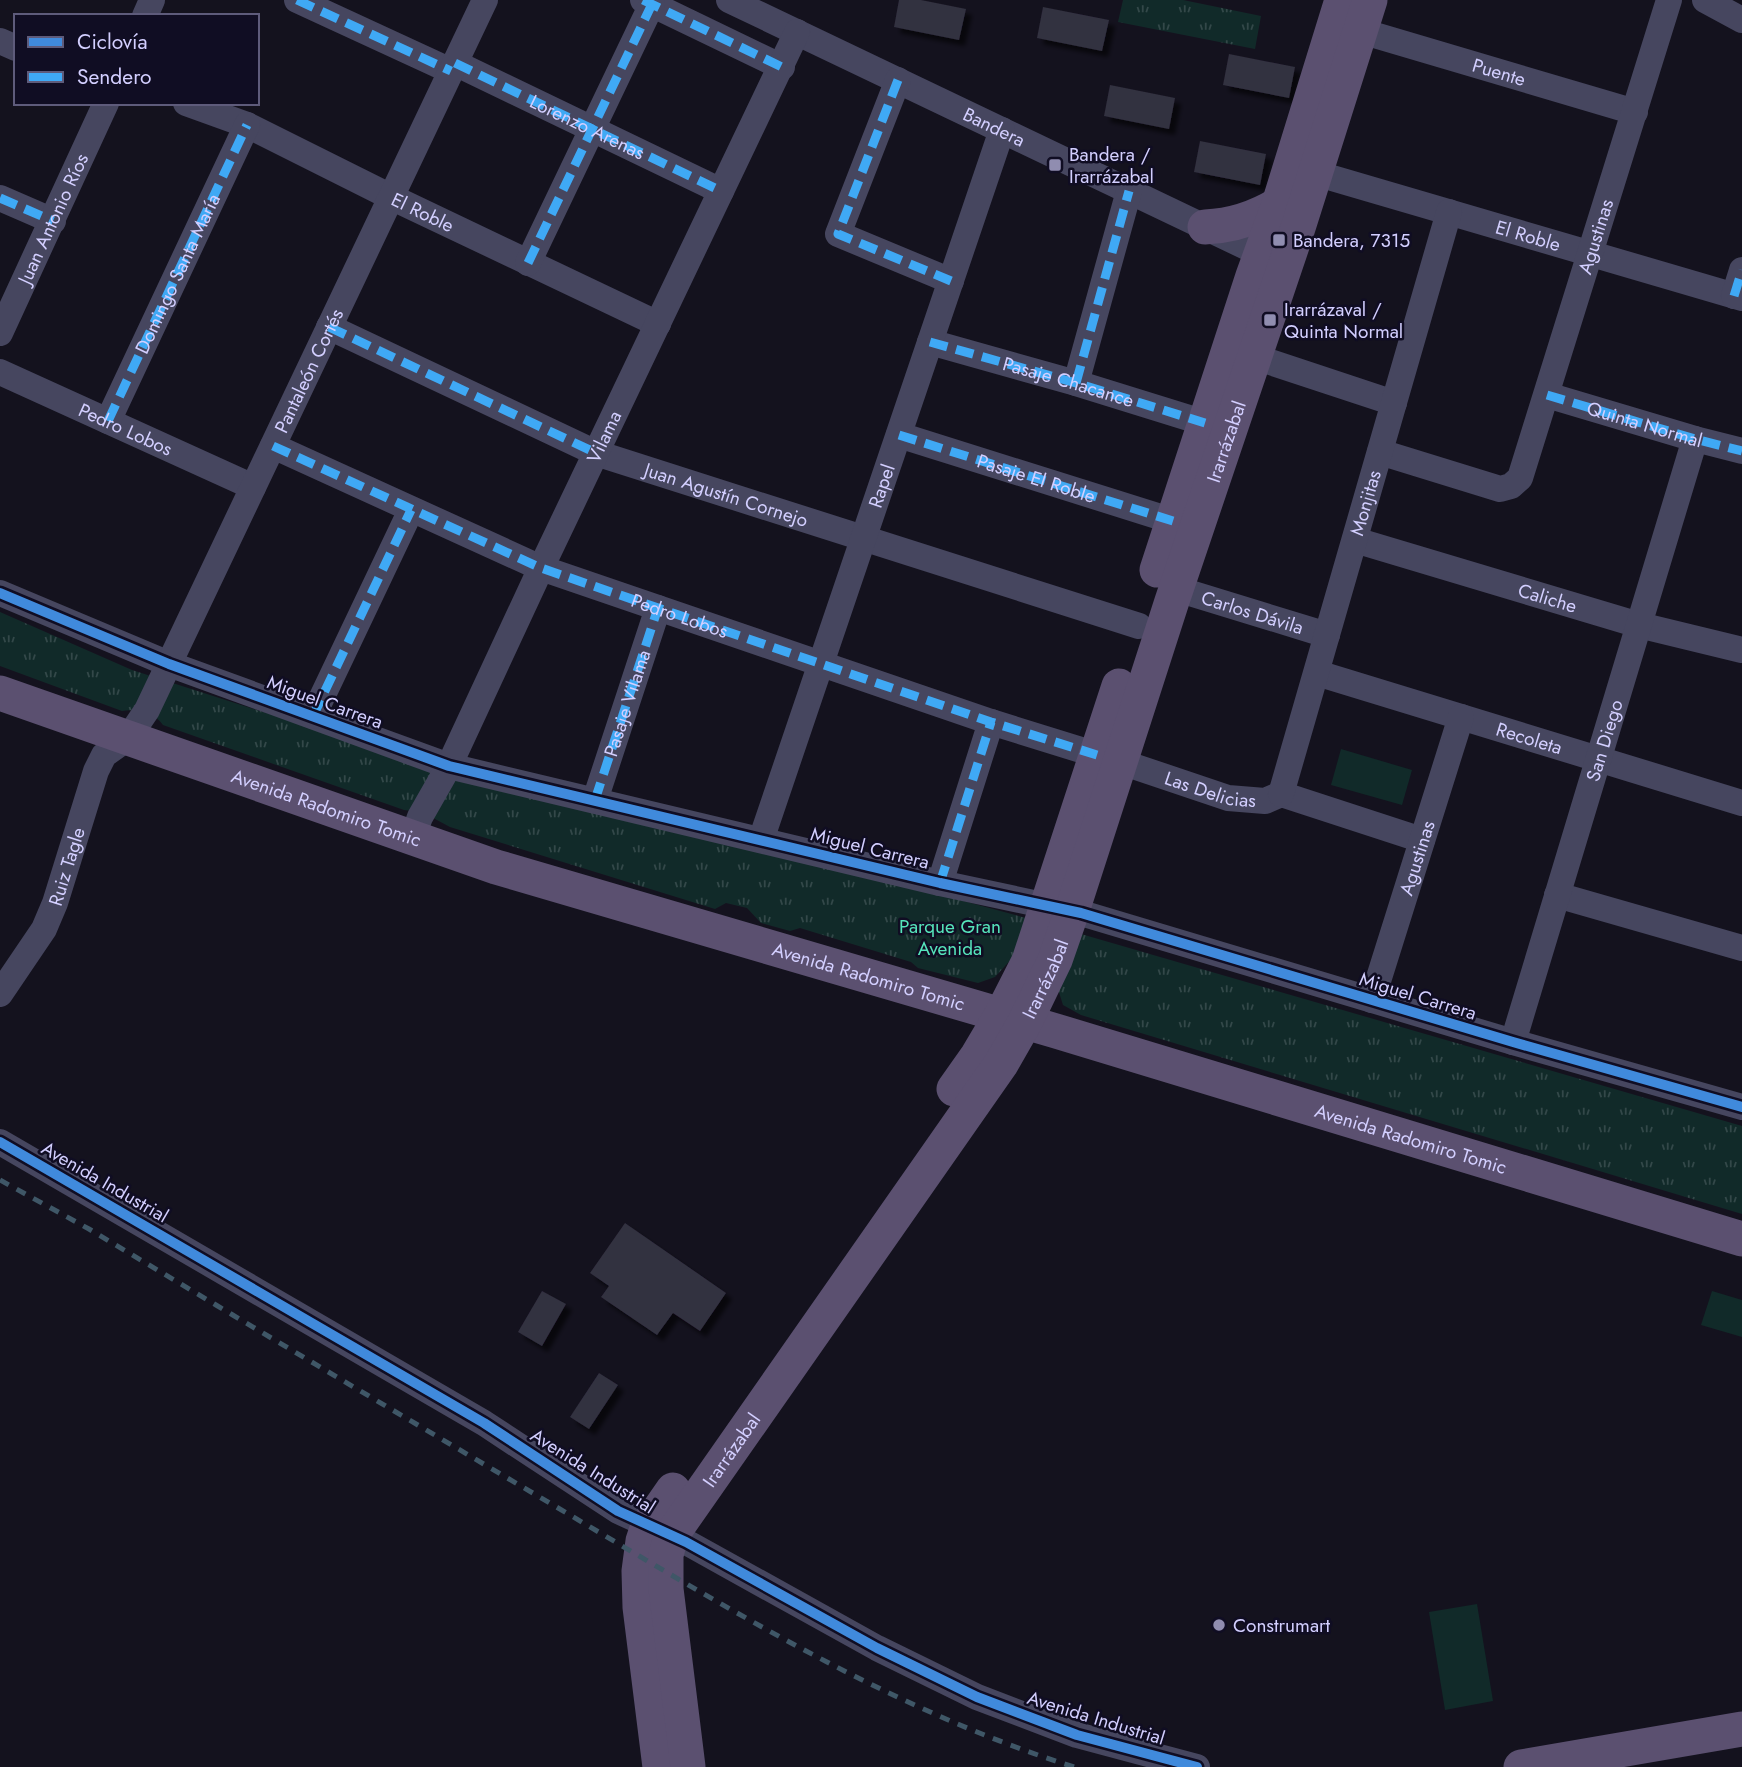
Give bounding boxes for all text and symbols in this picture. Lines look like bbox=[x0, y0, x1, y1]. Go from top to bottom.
legend bbox=[14, 14, 259, 105]
text: Ciclovía bbox=[77, 27, 148, 57]
street label: Puente bbox=[1469, 51, 1529, 93]
text: Sendero bbox=[77, 62, 152, 92]
street label: Lorenzo Arenas bbox=[525, 88, 650, 166]
street label: Bandera bbox=[959, 100, 1030, 153]
place label: Bandera / Irarrázabal bbox=[1069, 141, 1154, 190]
street label: Juan Antonio Ríos bbox=[10, 148, 95, 291]
marker: Bandera / Irarrázabal bbox=[1047, 157, 1063, 173]
street label: El Roble bbox=[387, 186, 459, 239]
street label: Domingo Santa María bbox=[128, 189, 227, 358]
street label: Agustinas bbox=[1571, 195, 1620, 277]
street label: El Roble bbox=[1492, 213, 1564, 258]
place label: Bandera, 7315 bbox=[1293, 227, 1410, 254]
marker: Bandera, 7315 bbox=[1271, 232, 1287, 248]
place label: Irarrázaval / Quinta Normal bbox=[1284, 296, 1403, 345]
street label: Pantaleón Cortés bbox=[267, 304, 350, 437]
marker: Irarrázaval / Quinta Normal bbox=[1262, 312, 1278, 328]
street label: Pasaje Chacance bbox=[1000, 350, 1138, 414]
street label: Quinta Normal bbox=[1584, 394, 1705, 454]
street label: Pedro Lobos bbox=[74, 396, 177, 462]
street label: Irarrázabal bbox=[1199, 397, 1252, 486]
street label: Vilama bbox=[580, 406, 628, 467]
street label: Pasaje El Roble bbox=[974, 447, 1099, 509]
street label: Juan Agustín Cornejo bbox=[638, 455, 812, 533]
street label: Rapel bbox=[861, 460, 901, 511]
street label: Monjitas bbox=[1343, 467, 1387, 539]
street label: Caliche bbox=[1515, 576, 1581, 619]
street label: Carlos Dávila bbox=[1198, 584, 1307, 641]
street label: Pedro Lobos bbox=[628, 586, 732, 645]
street label: Pasaje Vilama bbox=[597, 646, 657, 760]
street label: Miguel Carrera bbox=[263, 669, 387, 735]
street label: San Diego bbox=[1579, 696, 1629, 785]
street label: Recoleta bbox=[1493, 715, 1566, 761]
street label: Avenida Radomiro Tomic bbox=[228, 762, 425, 853]
street label: Las Delicias bbox=[1161, 764, 1257, 814]
street label: Agustinas bbox=[1392, 817, 1441, 899]
street label: Miguel Carrera bbox=[808, 820, 932, 876]
street label: Ruiz Tagle bbox=[41, 824, 91, 909]
park label: Parque Gran Avenida bbox=[899, 913, 1001, 962]
street label: Avenida Radomiro Tomic bbox=[769, 935, 968, 1017]
street label: Irarrázabal bbox=[1015, 935, 1075, 1023]
street label: Miguel Carrera bbox=[1356, 965, 1480, 1027]
street label: Avenida Radomiro Tomic bbox=[1312, 1097, 1510, 1180]
street label: Avenida Industrial bbox=[36, 1135, 174, 1229]
street label: Irarrázabal bbox=[696, 1407, 767, 1492]
street label: Avenida Industrial bbox=[525, 1422, 661, 1520]
place label: Construmart bbox=[1233, 1612, 1331, 1639]
marker: Construmart bbox=[1211, 1617, 1227, 1633]
street label: Avenida Industrial bbox=[1024, 1684, 1168, 1752]

